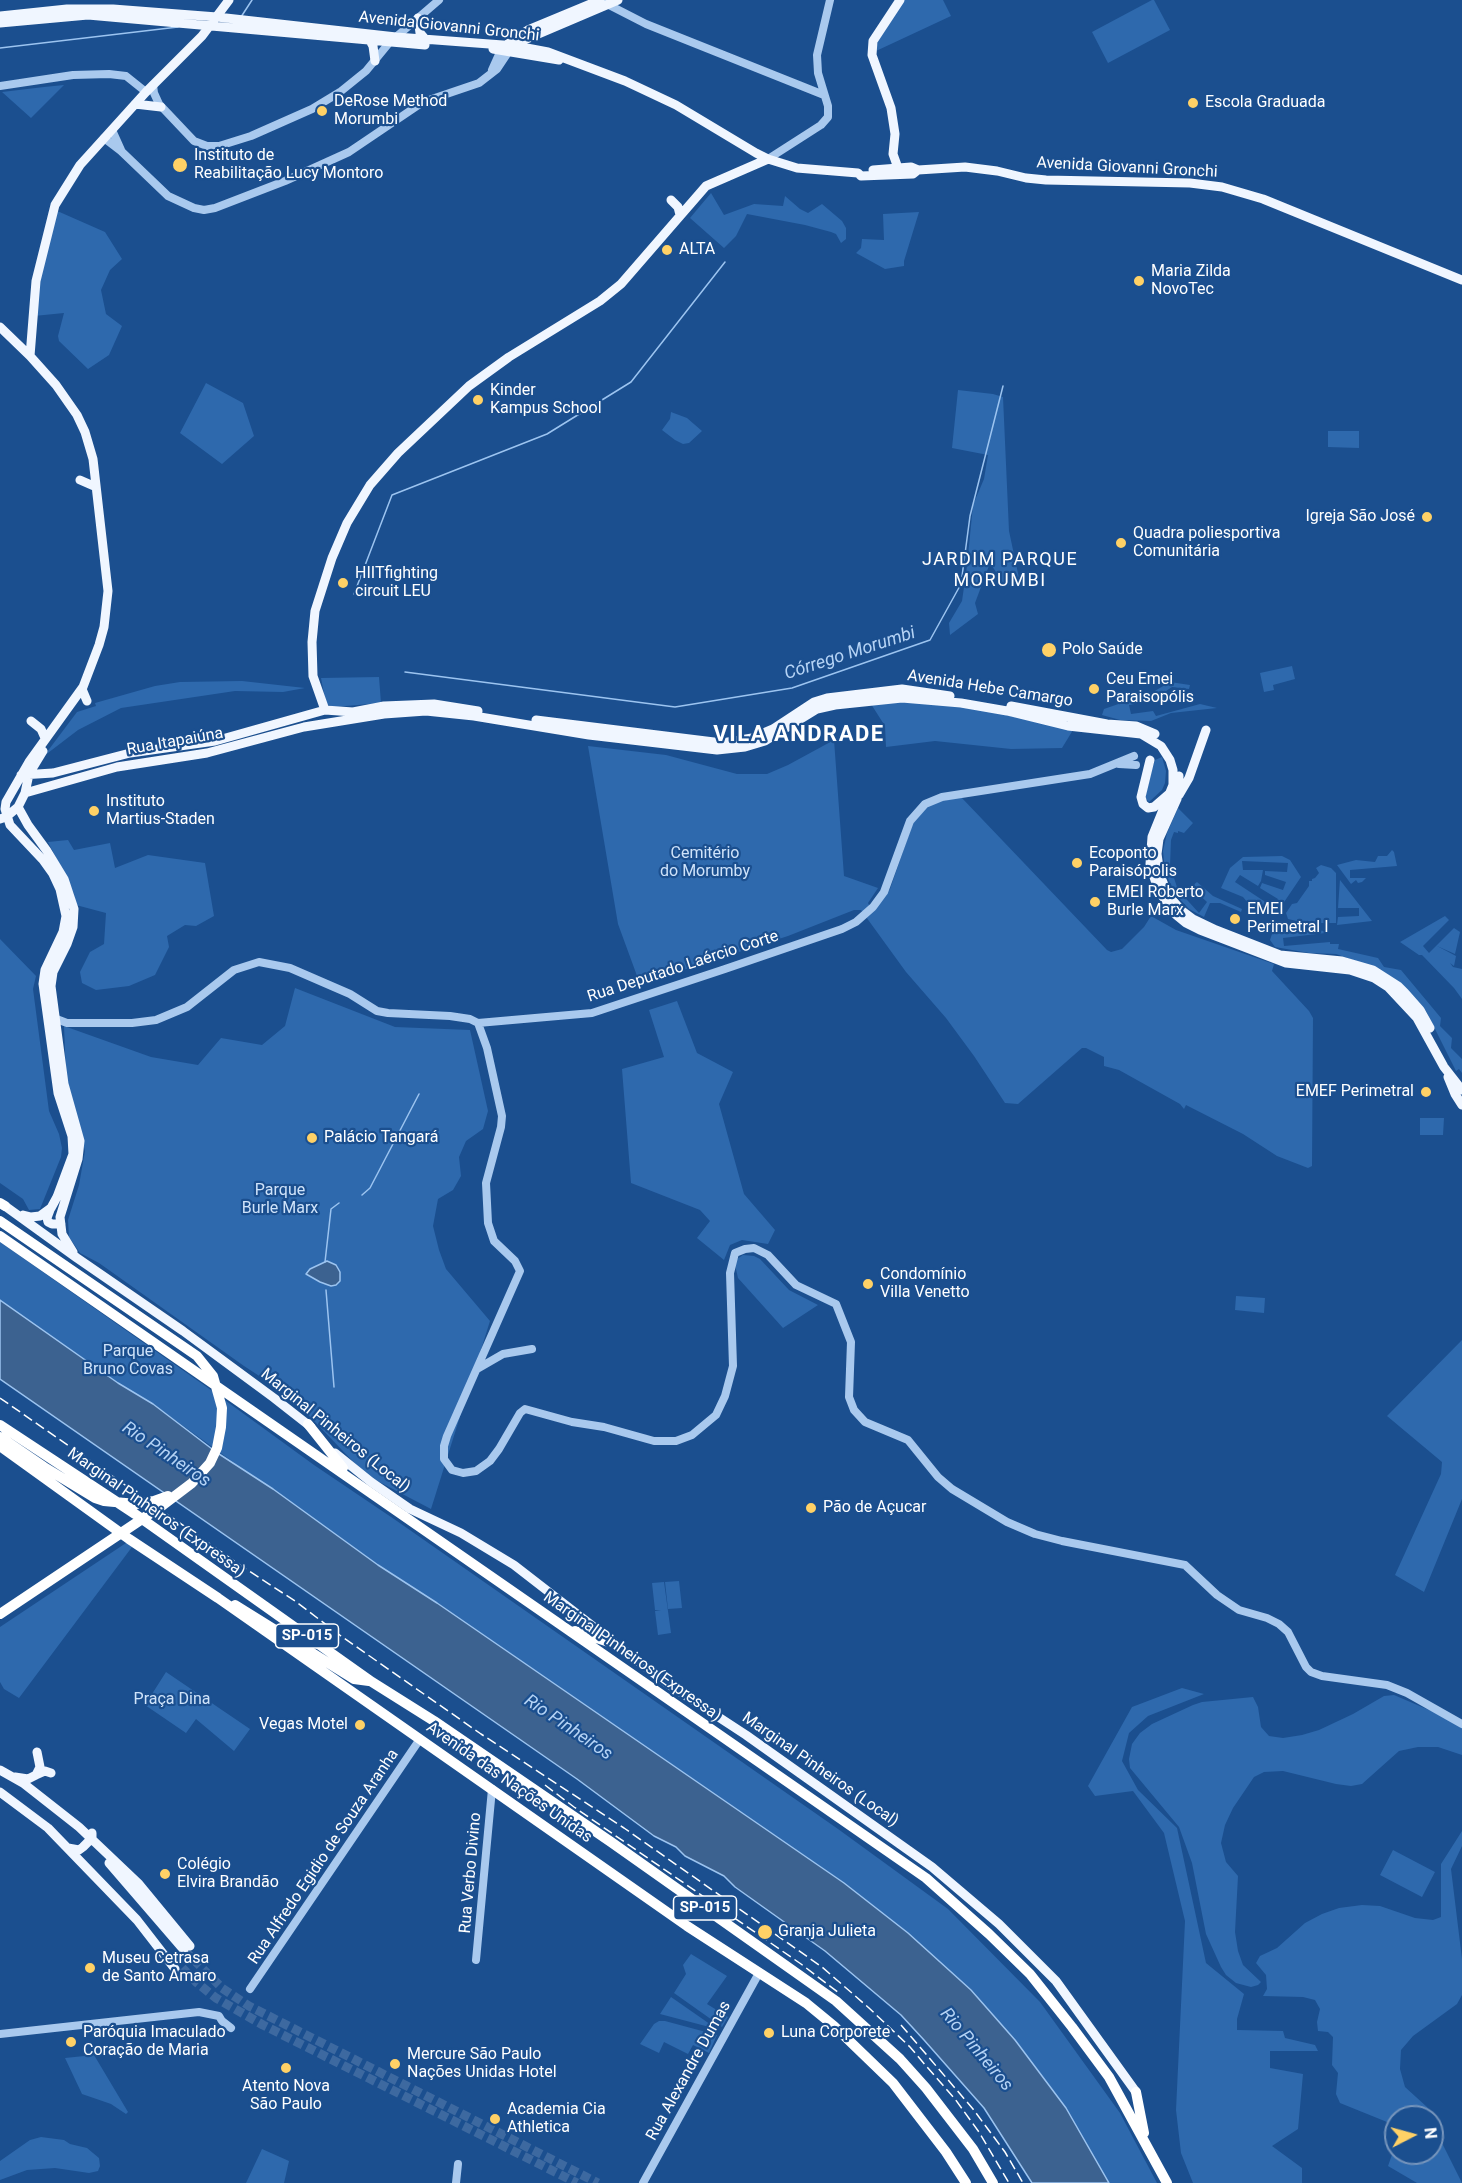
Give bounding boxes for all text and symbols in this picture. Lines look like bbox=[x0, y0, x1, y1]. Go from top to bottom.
street label: Avenida Giovanni Gronchi bbox=[358, 8, 540, 46]
place label: DeRose Method Morumbi bbox=[334, 92, 447, 130]
place label: Escola Graduada bbox=[1205, 93, 1325, 113]
marker: Escola Graduada bbox=[1186, 96, 1200, 110]
marker: DeRose Method Morumbi bbox=[315, 104, 329, 118]
place label: Instituto de Reabilitação Lucy Montoro bbox=[194, 146, 383, 184]
street label: Avenida Giovanni Gronchi bbox=[1036, 154, 1218, 182]
marker: Instituto de Reabilitação Lucy Montoro bbox=[171, 156, 189, 174]
place label: ALTA bbox=[679, 240, 715, 260]
marker: ALTA bbox=[660, 243, 674, 257]
place label: Maria Zilda NovoTec bbox=[1151, 262, 1231, 300]
marker: Maria Zilda NovoTec bbox=[1132, 274, 1146, 288]
place label: Kinder Kampus School bbox=[490, 381, 602, 419]
marker: Kinder Kampus School bbox=[471, 393, 485, 407]
place label: Igreja São José bbox=[1305, 507, 1415, 527]
marker: Igreja São José bbox=[1420, 510, 1434, 524]
place label: Quadra poliesportiva Comunitária bbox=[1133, 524, 1280, 562]
marker: Quadra poliesportiva Comunitária bbox=[1114, 536, 1128, 550]
district label: JARDIM PARQUE MORUMBI bbox=[922, 549, 1078, 592]
place label: HIITfighting circuit LEU bbox=[355, 564, 438, 602]
marker: HIITfighting circuit LEU bbox=[336, 576, 350, 590]
water label: Córrego Morumbi bbox=[782, 623, 918, 685]
place label: Polo Saúde bbox=[1062, 640, 1143, 660]
marker: Polo Saúde bbox=[1040, 641, 1058, 659]
street label: Avenida Hebe Camargo bbox=[906, 666, 1074, 712]
place label: Ceu Emei Paraisopólis bbox=[1106, 670, 1194, 708]
marker: Ceu Emei Paraisopólis bbox=[1087, 682, 1101, 696]
district label: VILA ANDRADE bbox=[713, 722, 885, 748]
street label: Rua Itapaiúna bbox=[125, 724, 225, 760]
place label: Instituto Martius-Staden bbox=[106, 792, 215, 830]
marker: Instituto Martius-Staden bbox=[87, 804, 101, 818]
park label: Cemitério do Morumby bbox=[660, 844, 750, 882]
place label: Ecoponto Paraisópolis bbox=[1089, 844, 1177, 882]
marker: Ecoponto Paraisópolis bbox=[1070, 856, 1084, 870]
place label: EMEI Roberto Burle Marx bbox=[1107, 883, 1204, 921]
marker: EMEI Roberto Burle Marx bbox=[1088, 895, 1102, 909]
place label: EMEI Perimetral I bbox=[1247, 900, 1329, 938]
marker: EMEI Perimetral I bbox=[1228, 912, 1242, 926]
street label: Rua Deputado Laércio Corte bbox=[585, 927, 781, 1007]
place label: EMEF Perimetral bbox=[1296, 1082, 1414, 1102]
marker: EMEF Perimetral bbox=[1419, 1085, 1433, 1099]
place label: Palácio Tangará bbox=[324, 1128, 438, 1148]
marker: Palácio Tangará bbox=[305, 1131, 319, 1145]
park label: Parque Burle Marx bbox=[242, 1181, 318, 1219]
place label: Condomínio Villa Venetto bbox=[880, 1265, 970, 1303]
marker: Condomínio Villa Venetto bbox=[861, 1277, 875, 1291]
park label: Parque Bruno Covas bbox=[83, 1342, 173, 1380]
street label: Marginal Pinheiros (Local) bbox=[256, 1365, 414, 1497]
water label: Rio Pinheiros bbox=[118, 1417, 214, 1493]
street label: Marginal Pinheiros (Expressa) bbox=[63, 1444, 249, 1582]
place label: Pão de Açucar bbox=[823, 1498, 926, 1518]
marker: Pão de Açucar bbox=[804, 1501, 818, 1515]
street label: Marginal Pinheiros (Expressa) bbox=[539, 1588, 725, 1726]
road number: SP-015 bbox=[276, 1624, 338, 1648]
park label: Praça Dina bbox=[134, 1690, 210, 1710]
water label: Rio Pinheiros bbox=[520, 1690, 616, 1766]
street label: Marginal Pinheiros (Local) bbox=[738, 1709, 902, 1831]
place label: Vegas Motel bbox=[259, 1715, 348, 1735]
marker: Vegas Motel bbox=[353, 1718, 367, 1732]
street label: Avenida das Nações Unidas bbox=[422, 1718, 596, 1848]
street label: Rua Alfredo Egidio de Souza Aranha bbox=[245, 1746, 403, 1968]
street label: Rua Verbo Divino bbox=[456, 1812, 486, 1934]
place label: Colégio Elvira Brandão bbox=[177, 1855, 279, 1893]
marker: Colégio Elvira Brandão bbox=[158, 1867, 172, 1881]
road number: SP-015 bbox=[674, 1896, 736, 1920]
place label: Granja Julieta bbox=[778, 1922, 876, 1942]
marker: Granja Julieta bbox=[756, 1923, 774, 1941]
place label: Museu Cetrasa de Santo Amaro bbox=[102, 1949, 216, 1987]
marker: Museu Cetrasa de Santo Amaro bbox=[83, 1961, 97, 1975]
street label: Rua Alexandre Dumas bbox=[643, 1998, 735, 2144]
water label: Rio Pinheiros bbox=[935, 2004, 1017, 2096]
place label: Paróquia Imaculado Coração de Maria bbox=[83, 2023, 226, 2061]
place label: Luna Corporete bbox=[781, 2023, 890, 2043]
marker: Luna Corporete bbox=[762, 2026, 776, 2040]
marker: Paróquia Imaculado Coração de Maria bbox=[64, 2035, 78, 2049]
place label: Mercure São Paulo Nações Unidas Hotel bbox=[407, 2045, 557, 2083]
marker: Mercure São Paulo Nações Unidas Hotel bbox=[388, 2057, 402, 2071]
marker: Atento Nova São Paulo bbox=[279, 2061, 293, 2075]
place label: Atento Nova São Paulo bbox=[242, 2077, 330, 2115]
place label: Academia Cia Athletica bbox=[507, 2100, 606, 2138]
north arrow bbox=[1384, 2105, 1444, 2165]
marker: Academia Cia Athletica bbox=[488, 2112, 502, 2126]
text: N bbox=[1420, 2127, 1440, 2140]

